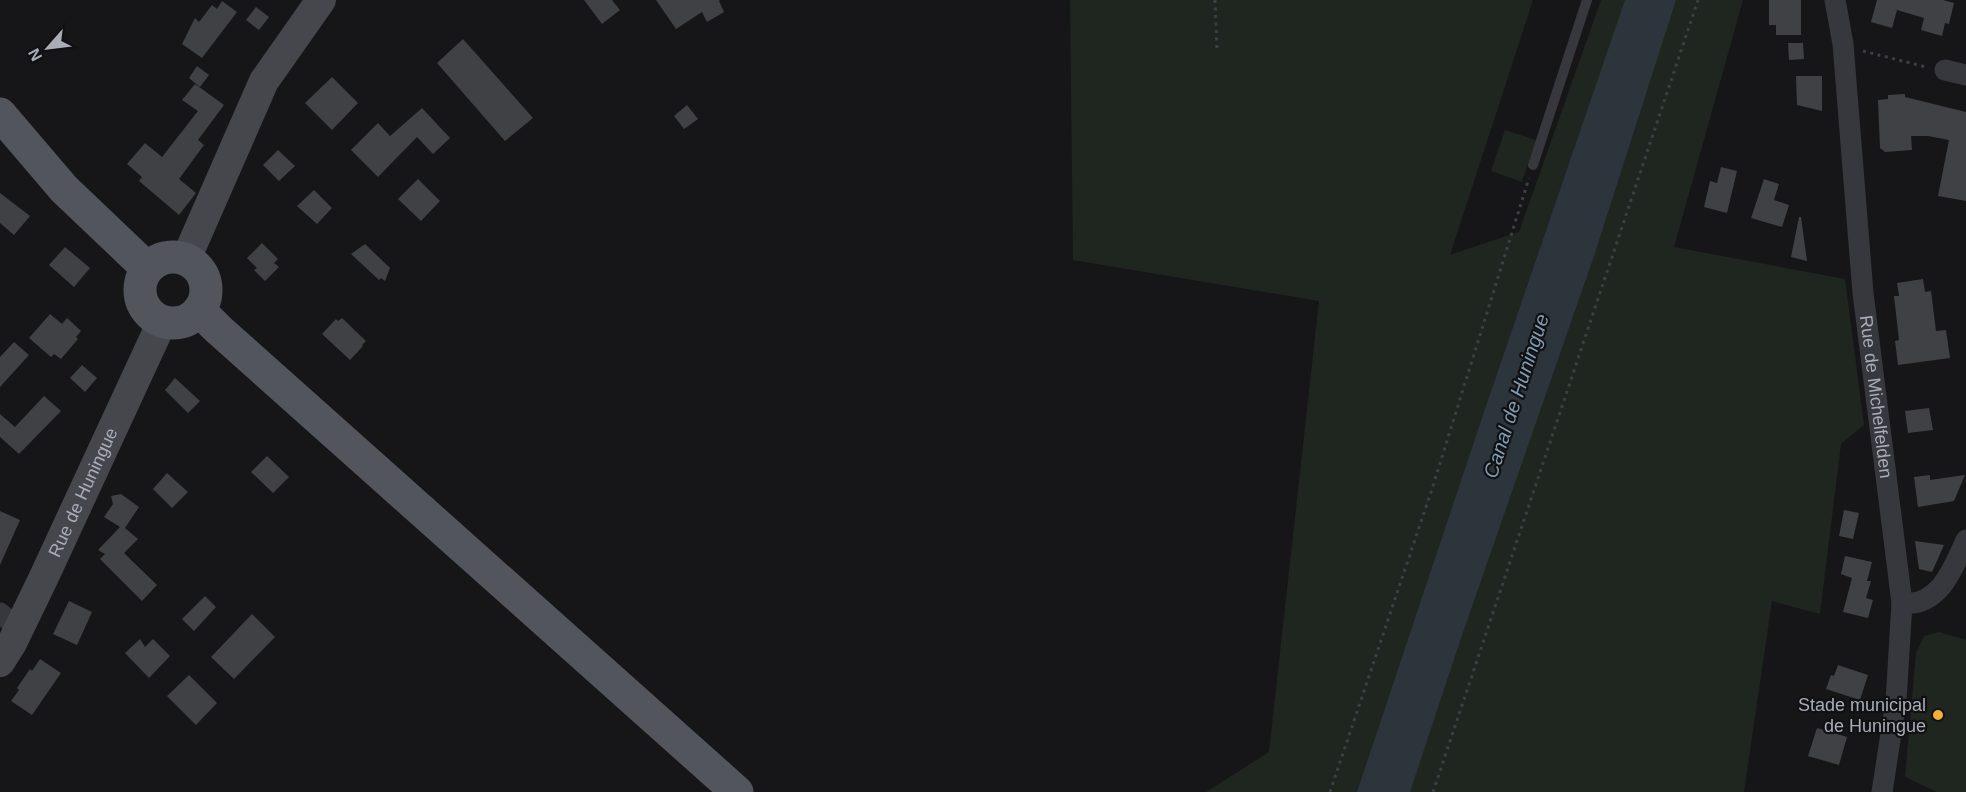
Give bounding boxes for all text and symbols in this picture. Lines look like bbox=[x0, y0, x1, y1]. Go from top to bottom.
north arrow bbox=[18, 18, 78, 78]
text: N bbox=[25, 46, 45, 64]
water label: Canal de Huningue bbox=[1479, 311, 1553, 481]
street label: Rue de Michelfelden bbox=[1856, 314, 1896, 479]
street label: Rue de Huningue bbox=[45, 425, 122, 560]
place label: Stade municipal de Huningue bbox=[1798, 695, 1926, 736]
marker: Stade municipal de Huningue bbox=[1931, 708, 1945, 722]

